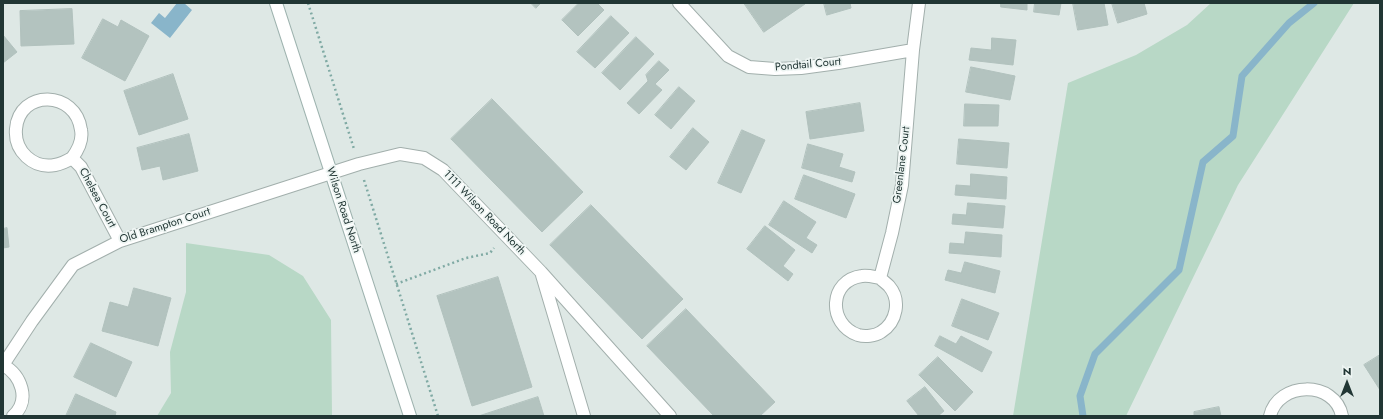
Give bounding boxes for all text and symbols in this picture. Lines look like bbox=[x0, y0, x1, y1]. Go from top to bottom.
street label: Pondtail Court bbox=[775, 56, 841, 74]
street label: Greenlane Court bbox=[891, 126, 913, 204]
street label: Wilson Road North bbox=[323, 165, 363, 255]
street label: Chelsea Court bbox=[76, 166, 118, 230]
street label: 1111 Wilson Road North bbox=[440, 168, 528, 258]
street label: Old Brampton Court bbox=[118, 205, 212, 247]
north arrow bbox=[1327, 363, 1367, 403]
text: N bbox=[1343, 363, 1351, 379]

